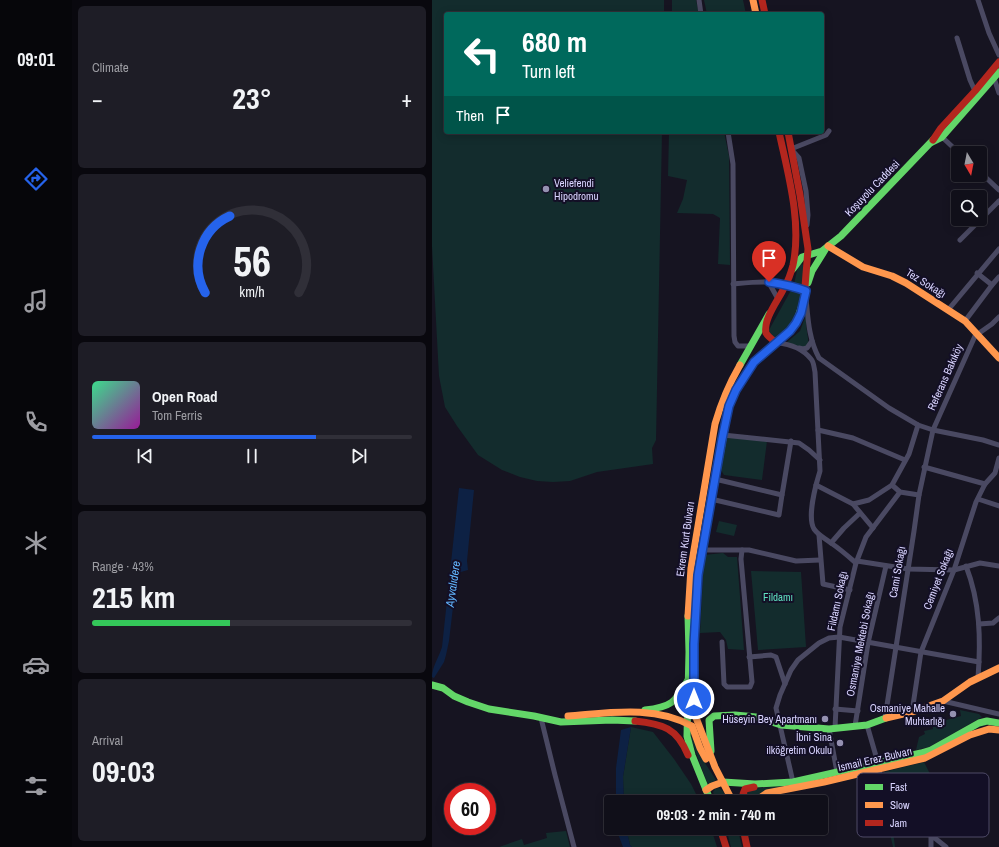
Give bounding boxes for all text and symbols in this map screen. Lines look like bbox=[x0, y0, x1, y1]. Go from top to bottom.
text: 680 m bbox=[522, 23, 587, 61]
icon: left bbox=[456, 28, 508, 80]
text: 09:01 bbox=[17, 47, 55, 72]
text: Climate bbox=[92, 59, 129, 76]
text: Turn left bbox=[522, 59, 575, 84]
text: 23° bbox=[232, 78, 272, 118]
text: − bbox=[92, 84, 103, 114]
text: + bbox=[401, 84, 412, 114]
icon: arrive bbox=[492, 104, 514, 126]
text: Then bbox=[456, 105, 484, 126]
north arrow bbox=[951, 146, 987, 182]
map controls bbox=[951, 146, 987, 226]
street label: Koşuyolu Caddesi bbox=[842, 157, 902, 219]
icon: directions bbox=[22, 165, 50, 193]
place label: Veliefendi Hipodromu bbox=[554, 176, 599, 203]
marker: Veliefendi Hipodromu bbox=[541, 184, 551, 194]
button: search bbox=[951, 190, 987, 226]
text: 56 bbox=[233, 233, 271, 289]
pin bbox=[752, 241, 786, 282]
icon: arrive bbox=[758, 247, 780, 269]
street label: Tez Sokağı bbox=[903, 265, 949, 301]
text: km/h bbox=[239, 282, 265, 301]
icon: music bbox=[22, 287, 50, 315]
street label: Referans Bakıköy bbox=[924, 341, 966, 412]
text: Open Road bbox=[152, 386, 218, 407]
text: Tom Ferris bbox=[152, 407, 202, 424]
icon: phone bbox=[22, 408, 50, 436]
icon: previous bbox=[134, 445, 156, 467]
icon: pause bbox=[241, 445, 263, 467]
icon: next bbox=[348, 445, 370, 467]
street label: Ekrem Kurt Bulvarı bbox=[673, 501, 697, 577]
icon: climate bbox=[22, 529, 50, 557]
street label: Cami Sokağı bbox=[886, 545, 908, 599]
street label: Cemiyet Sokağı bbox=[920, 547, 956, 611]
text: Range · 43% bbox=[92, 558, 154, 575]
water label: Ayvalıdere bbox=[442, 559, 464, 609]
street label: Fildamı Sokağı bbox=[824, 570, 850, 632]
text: 215 km bbox=[92, 577, 175, 617]
park label: Fildamı bbox=[763, 590, 793, 604]
street label: Osmaniye Mektebi Sokağı bbox=[843, 590, 877, 698]
icon: car bbox=[22, 651, 50, 679]
position arrow bbox=[673, 678, 715, 720]
place label: Osmaniye Mahalle Muhtarlığı bbox=[870, 701, 945, 728]
marker: Osmaniye Mahalle Muhtarlığı bbox=[948, 709, 958, 719]
place label: Hüseyin Bey Apartmanı bbox=[722, 712, 817, 726]
marker: Hüseyin Bey Apartmanı bbox=[820, 714, 830, 724]
place label: İbni Sina ilköğretim Okulu bbox=[766, 730, 832, 757]
text: Arrival bbox=[92, 732, 123, 749]
marker: İbni Sina ilköğretim Okulu bbox=[835, 738, 845, 748]
street label: İsmail Erez Bulvarı bbox=[837, 744, 913, 774]
text: 09:03 bbox=[92, 751, 155, 791]
icon: filters bbox=[22, 772, 50, 800]
legend bbox=[857, 773, 989, 837]
text: Fast bbox=[890, 780, 908, 794]
speed limit sign: 60 bbox=[444, 783, 496, 835]
text: Slow bbox=[890, 798, 910, 812]
text: 09:03 · 2 min · 740 m bbox=[657, 804, 775, 825]
text: Jam bbox=[890, 816, 907, 830]

